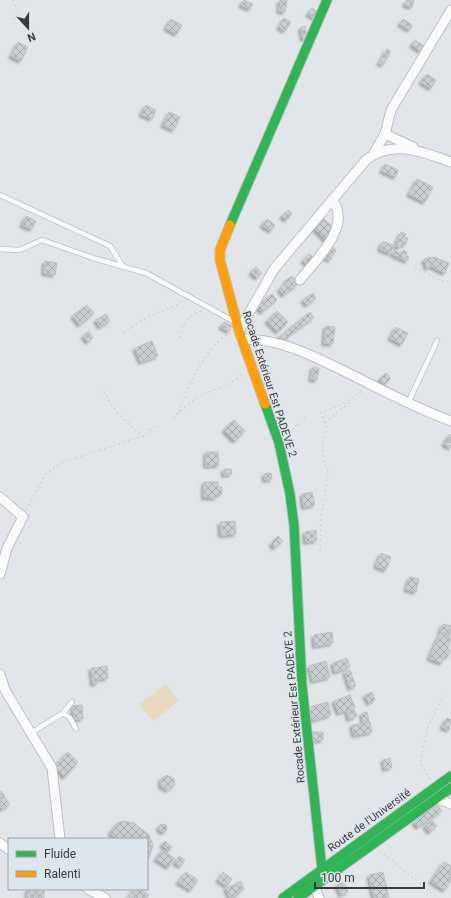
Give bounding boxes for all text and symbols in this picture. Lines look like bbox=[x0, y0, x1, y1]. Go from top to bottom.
north arrow bbox=[8, 8, 48, 48]
text: N bbox=[25, 29, 37, 44]
street label: Rocade Extérieur Est PADEVE 2 bbox=[240, 310, 299, 459]
street label: Rocade Extérieur Est PADEVE 2 bbox=[281, 630, 308, 784]
street label: Route de l'Université bbox=[325, 786, 413, 855]
legend bbox=[8, 838, 148, 890]
text: Fluide bbox=[44, 847, 76, 861]
scale bar bbox=[315, 864, 424, 890]
text: Ralenti bbox=[44, 867, 81, 881]
text: 100 m bbox=[321, 871, 355, 885]

